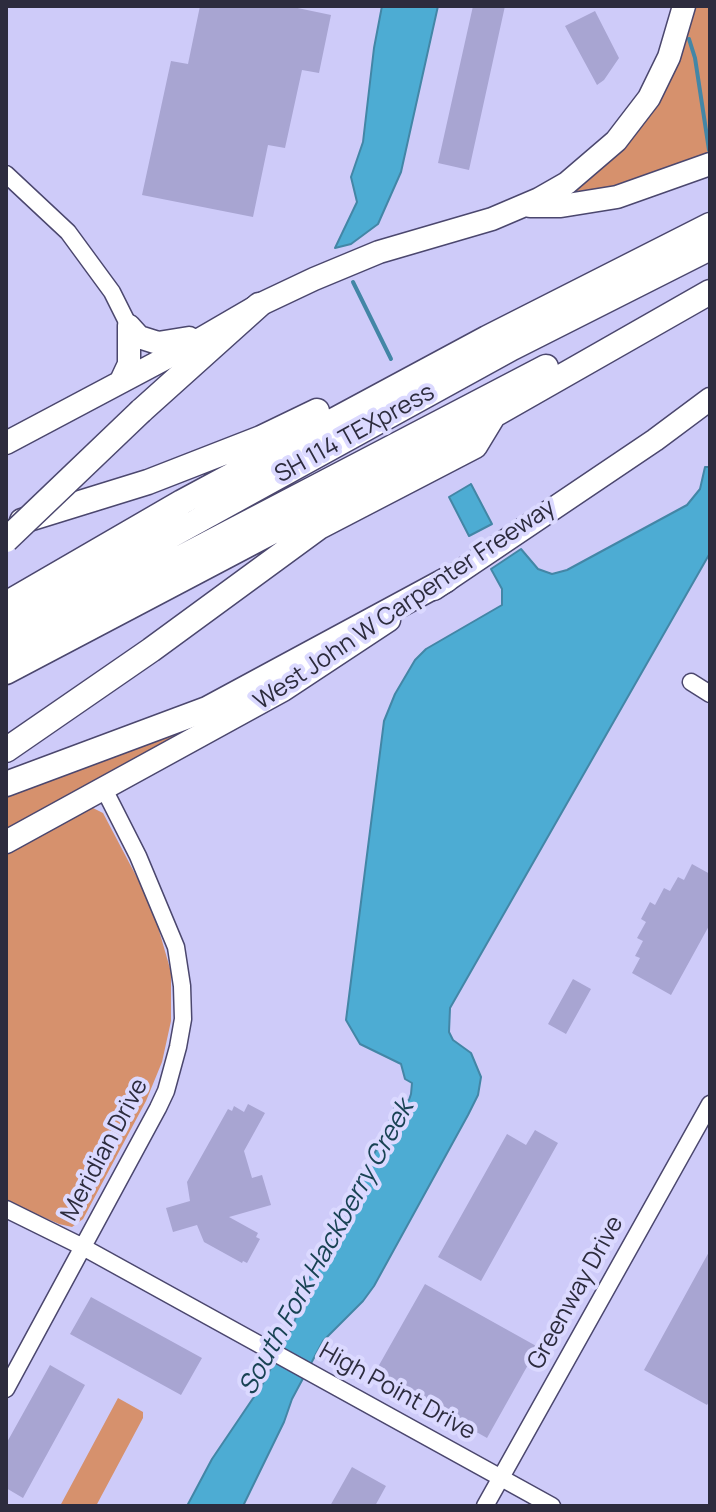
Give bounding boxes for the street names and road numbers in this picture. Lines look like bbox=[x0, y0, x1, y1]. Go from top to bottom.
street label: SH 114 TEXpress bbox=[270, 378, 440, 490]
street label: West John W Carpenter Freeway bbox=[249, 493, 561, 717]
street label: Meridian Drive bbox=[55, 1074, 155, 1226]
street label: Greenway Drive bbox=[522, 1211, 630, 1375]
street label: High Point Drive bbox=[314, 1337, 480, 1447]

